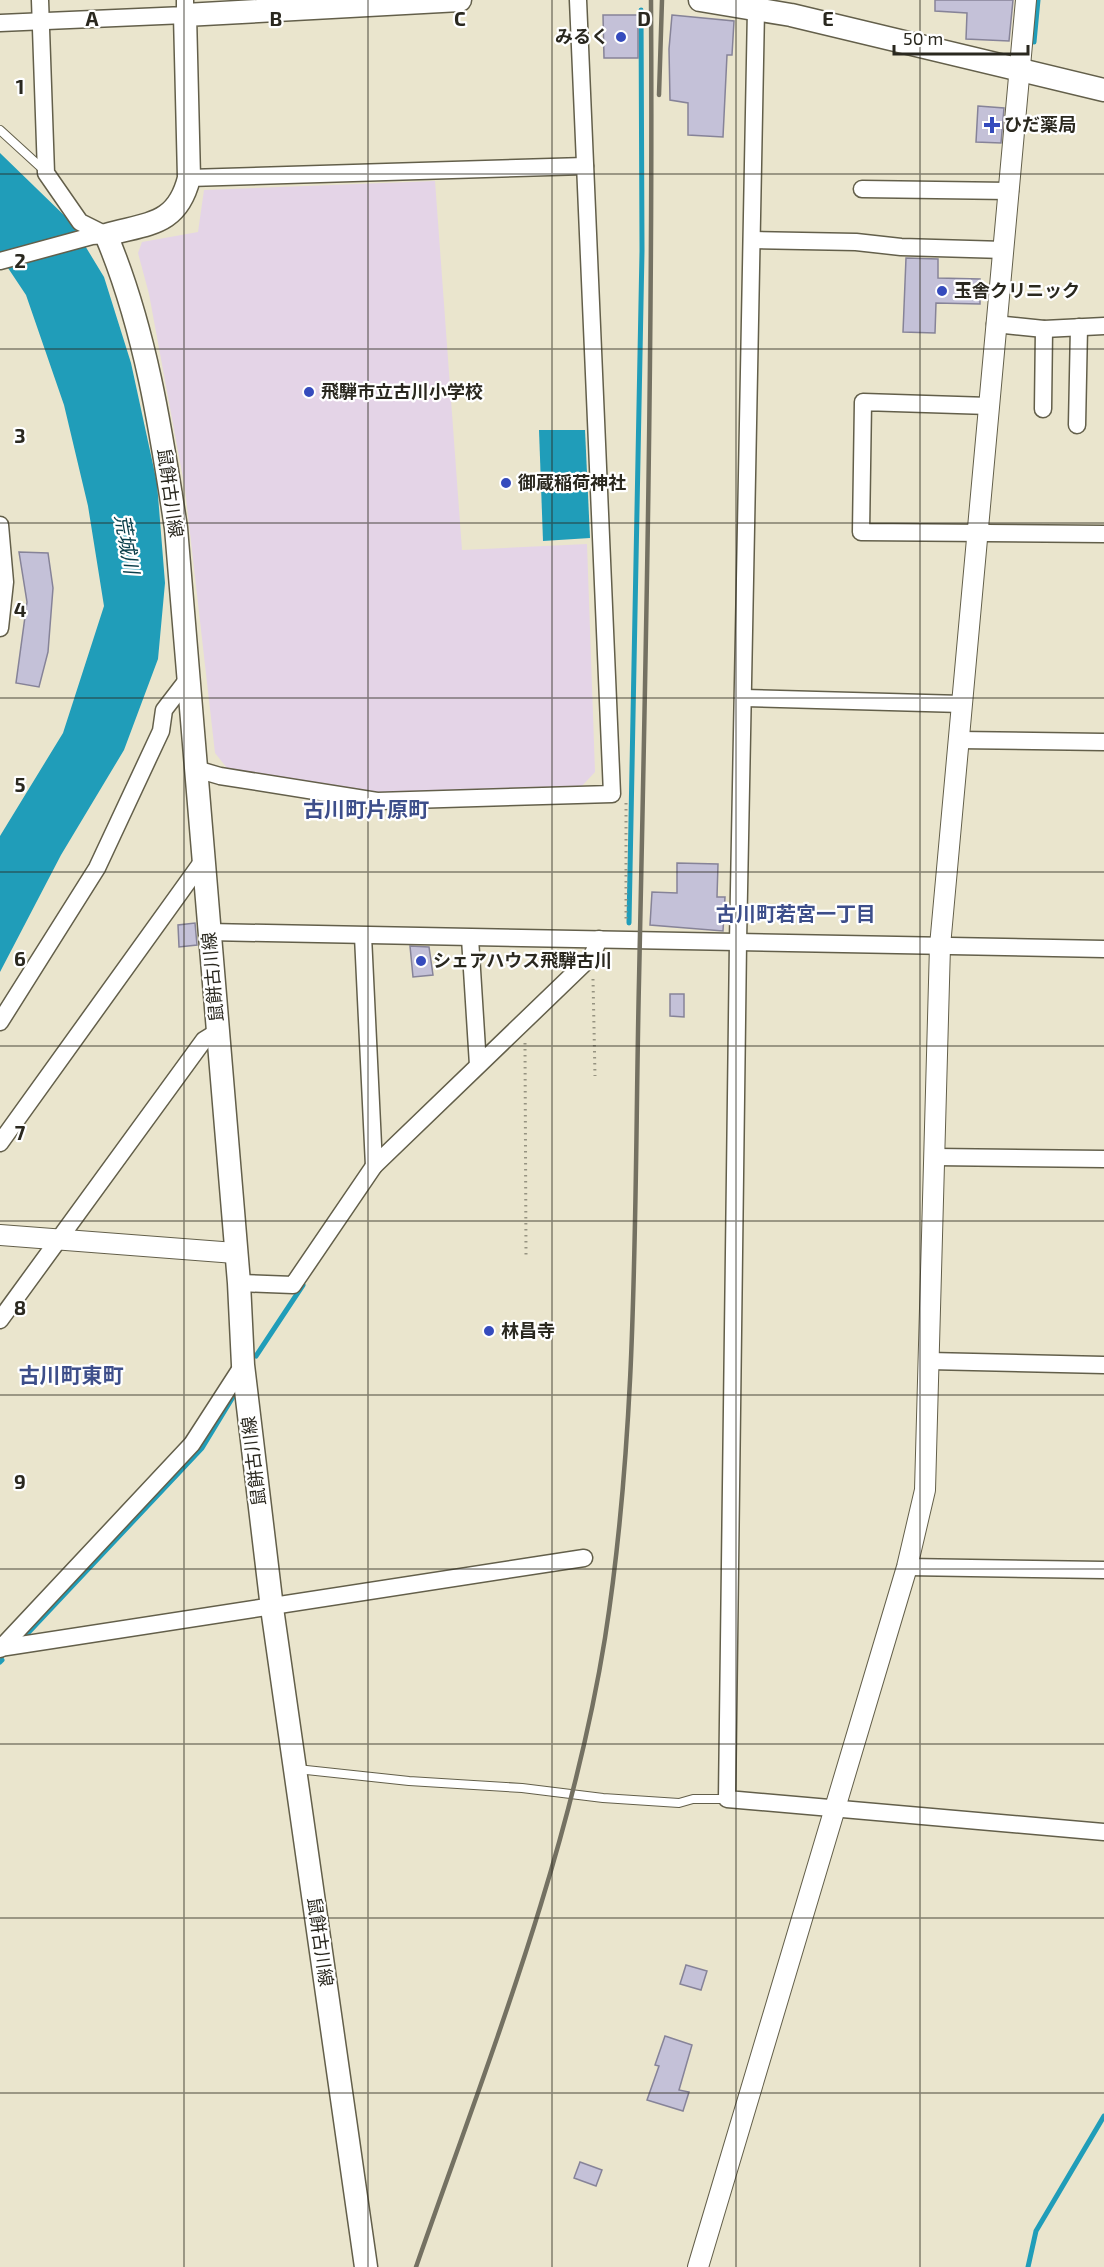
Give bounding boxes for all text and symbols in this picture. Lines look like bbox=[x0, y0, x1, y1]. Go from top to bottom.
text: A bbox=[85, 6, 99, 30]
text: B bbox=[270, 6, 282, 30]
text: C bbox=[454, 6, 466, 30]
text: D bbox=[637, 6, 651, 30]
text: E bbox=[822, 6, 834, 30]
scale bar bbox=[894, 18, 1028, 56]
place label: みるく bbox=[555, 25, 609, 47]
text: 50 m bbox=[903, 27, 943, 49]
marker: みるく bbox=[614, 30, 628, 44]
text: 1 bbox=[16, 74, 24, 98]
place label: ひだ薬局 bbox=[1004, 113, 1076, 135]
marker: ひだ薬局 bbox=[985, 118, 999, 132]
text: 2 bbox=[14, 248, 26, 272]
place label: 玉舎クリニック bbox=[954, 279, 1080, 301]
marker: 玉舎クリニック bbox=[935, 284, 949, 298]
place label: 飛騨市立古川小学校 bbox=[321, 380, 483, 402]
marker: 飛騨市立古川小学校 bbox=[302, 385, 316, 399]
text: 3 bbox=[14, 423, 26, 447]
street label: 鼠餅古川線 bbox=[154, 447, 188, 539]
place label: 御蔵稲荷神社 bbox=[517, 471, 626, 493]
marker: 御蔵稲荷神社 bbox=[499, 476, 513, 490]
water label: 荒城川 bbox=[111, 512, 145, 577]
text: 4 bbox=[14, 597, 27, 621]
text: 5 bbox=[14, 772, 26, 796]
district label: 古川町片原町 bbox=[303, 796, 429, 821]
district label: 古川町若宮一丁目 bbox=[716, 901, 876, 925]
street label: 鼠餅古川線 bbox=[197, 931, 227, 1023]
text: 6 bbox=[14, 946, 26, 970]
place label: シェアハウス飛騨古川 bbox=[433, 949, 612, 971]
marker: シェアハウス飛騨古川 bbox=[414, 954, 428, 968]
text: 7 bbox=[15, 1120, 26, 1144]
text: 8 bbox=[14, 1295, 26, 1319]
place label: 林昌寺 bbox=[501, 1319, 555, 1341]
marker: 林昌寺 bbox=[482, 1324, 496, 1338]
district label: 古川町東町 bbox=[19, 1362, 124, 1387]
street label: 鼠餅古川線 bbox=[237, 1415, 269, 1507]
text: 9 bbox=[14, 1469, 26, 1493]
street label: 鼠餅古川線 bbox=[304, 1896, 338, 1988]

